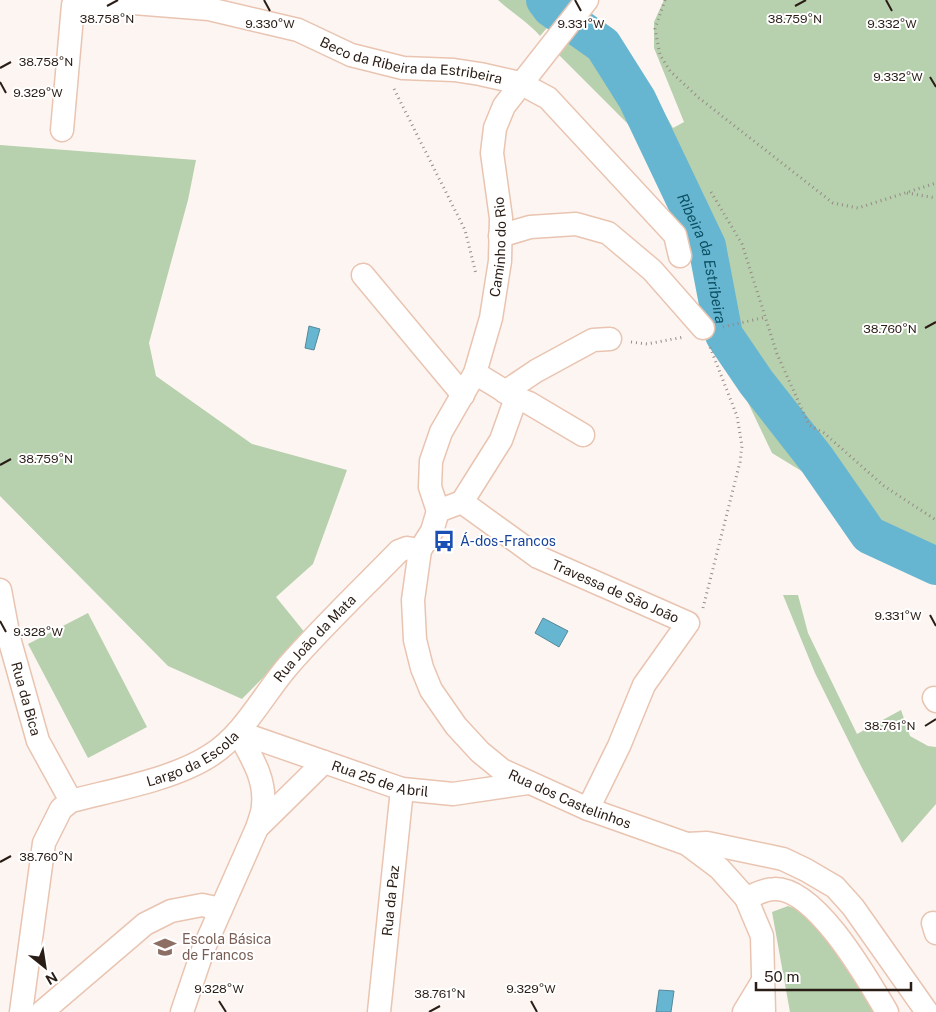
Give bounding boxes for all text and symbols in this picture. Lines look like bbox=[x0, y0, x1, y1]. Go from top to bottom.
text: 38.758°N bbox=[80, 12, 134, 26]
text: 38.759°N bbox=[768, 12, 822, 26]
text: 9.330°W bbox=[245, 17, 295, 31]
text: 9.331°W bbox=[557, 17, 605, 31]
text: 9.332°W bbox=[867, 17, 917, 31]
street label: Beco da Ribeira da Estribeira bbox=[317, 34, 504, 87]
text: 38.758°N bbox=[19, 55, 73, 69]
text: 9.332°W bbox=[873, 70, 923, 84]
text: 9.329°W bbox=[13, 86, 63, 100]
water label: Ribeira da Estribeira bbox=[675, 190, 730, 325]
street label: Caminho do Rio bbox=[486, 196, 509, 298]
text: 38.760°N bbox=[863, 322, 917, 336]
text: 38.759°N bbox=[19, 452, 73, 466]
bus stop icon: Á-dos-Francos bbox=[431, 528, 457, 554]
place label: Á-dos-Francos bbox=[460, 532, 556, 549]
street label: Travessa de São João bbox=[549, 556, 682, 626]
street label: Rua João da Mata bbox=[270, 591, 359, 685]
text: 9.331°W bbox=[874, 609, 922, 623]
text: 9.328°W bbox=[13, 625, 63, 639]
street label: Rua da Bica bbox=[8, 660, 44, 738]
text: 38.761°N bbox=[864, 719, 916, 733]
street label: Largo da Escola bbox=[145, 728, 242, 790]
street label: Rua 25 de Abril bbox=[330, 757, 429, 800]
street label: Rua dos Castelinhos bbox=[506, 766, 633, 832]
text: 38.760°N bbox=[19, 850, 73, 864]
street label: Rua da Paz bbox=[379, 864, 402, 937]
place label: Escola Básica de Francos bbox=[182, 931, 271, 963]
school or university icon: Escola Básica de Francos bbox=[152, 934, 178, 960]
north arrow bbox=[20, 942, 70, 992]
scale bar bbox=[756, 960, 911, 992]
text: 50 m bbox=[764, 968, 799, 985]
text: N bbox=[43, 969, 60, 988]
text: 9.328°W bbox=[194, 982, 244, 996]
text: 9.329°W bbox=[506, 982, 556, 996]
text: 38.761°N bbox=[414, 987, 466, 1001]

